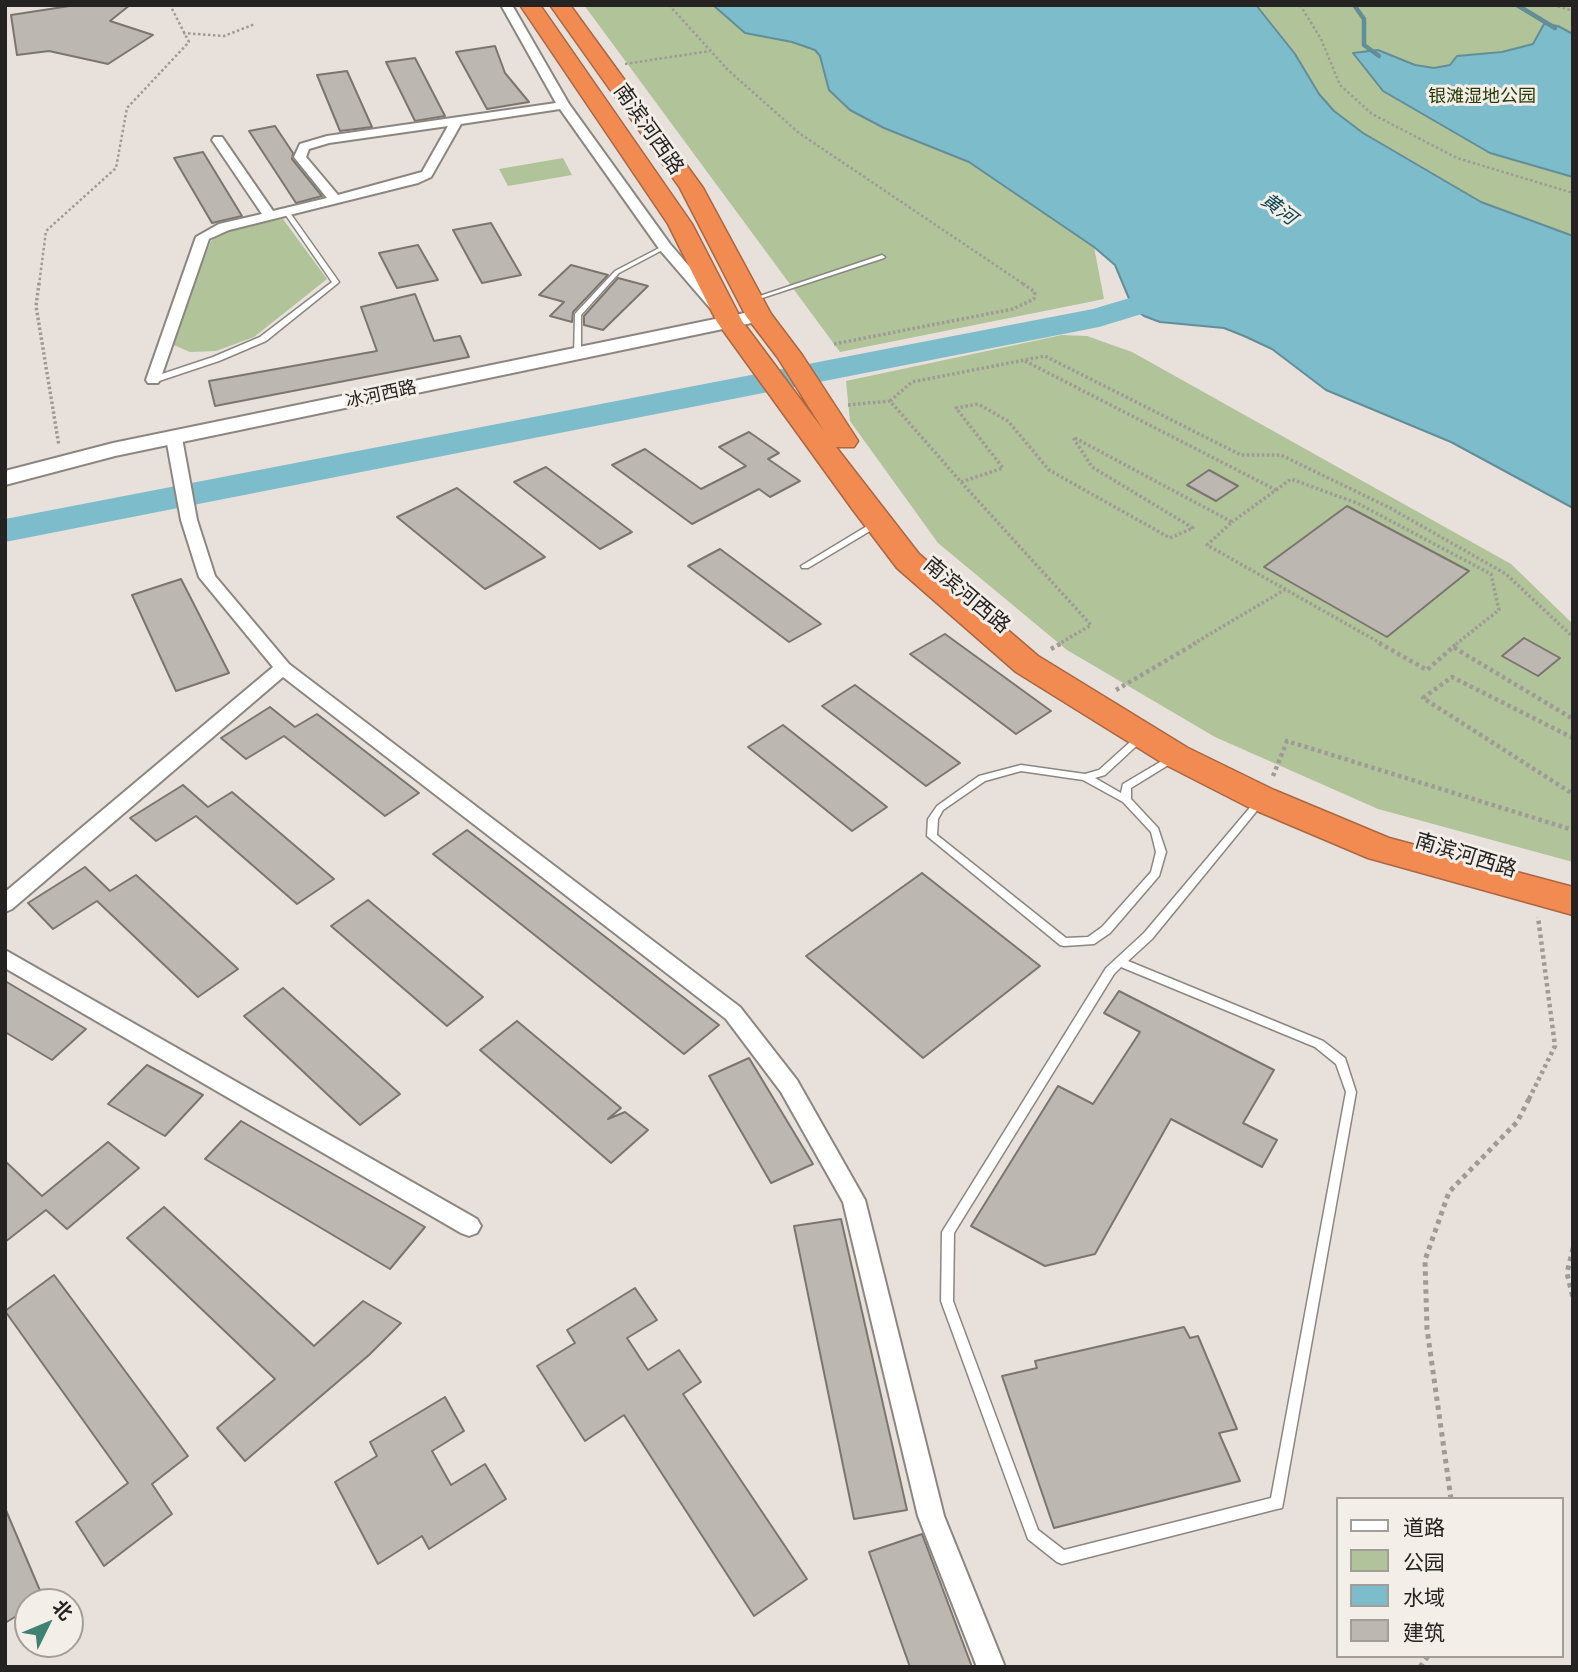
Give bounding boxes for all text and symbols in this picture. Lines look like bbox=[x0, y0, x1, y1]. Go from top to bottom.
street label: 南滨河西路 bbox=[609, 79, 689, 179]
park label: 银滩湿地公园 bbox=[1428, 85, 1536, 107]
water label: 黄河 bbox=[1257, 188, 1301, 230]
street label: 冰河西路 bbox=[344, 376, 418, 412]
street label: 南滨河西路 bbox=[919, 552, 1015, 638]
street label: 南滨河西路 bbox=[1412, 828, 1520, 882]
legend bbox=[1336, 1497, 1564, 1658]
text: 道路 bbox=[1403, 1514, 1445, 1539]
text: 公园 bbox=[1403, 1549, 1445, 1574]
text: 水域 bbox=[1403, 1584, 1445, 1609]
north arrow bbox=[14, 1588, 84, 1658]
text: 北 bbox=[48, 1595, 78, 1624]
text: 建筑 bbox=[1403, 1619, 1445, 1644]

